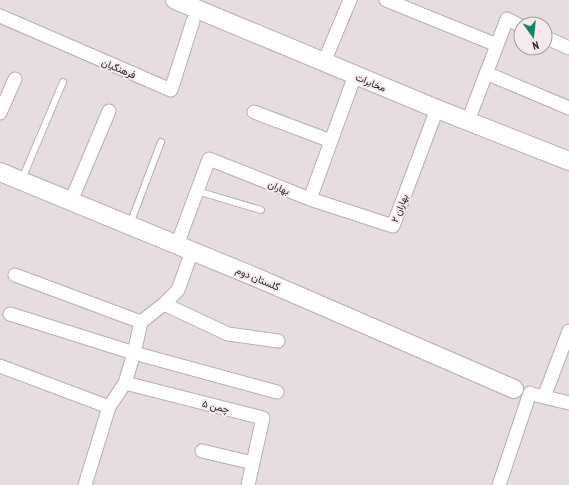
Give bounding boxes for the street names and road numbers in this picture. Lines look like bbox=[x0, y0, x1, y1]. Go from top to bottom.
street label: فرهنگیان bbox=[100, 55, 138, 82]
street label: مخابرات bbox=[354, 70, 388, 95]
street label: بهاران bbox=[266, 177, 292, 198]
street label: بهاران ۲ bbox=[388, 192, 411, 224]
street label: گلستان دوم bbox=[234, 263, 282, 294]
street label: چمن ۵ bbox=[201, 397, 231, 417]

